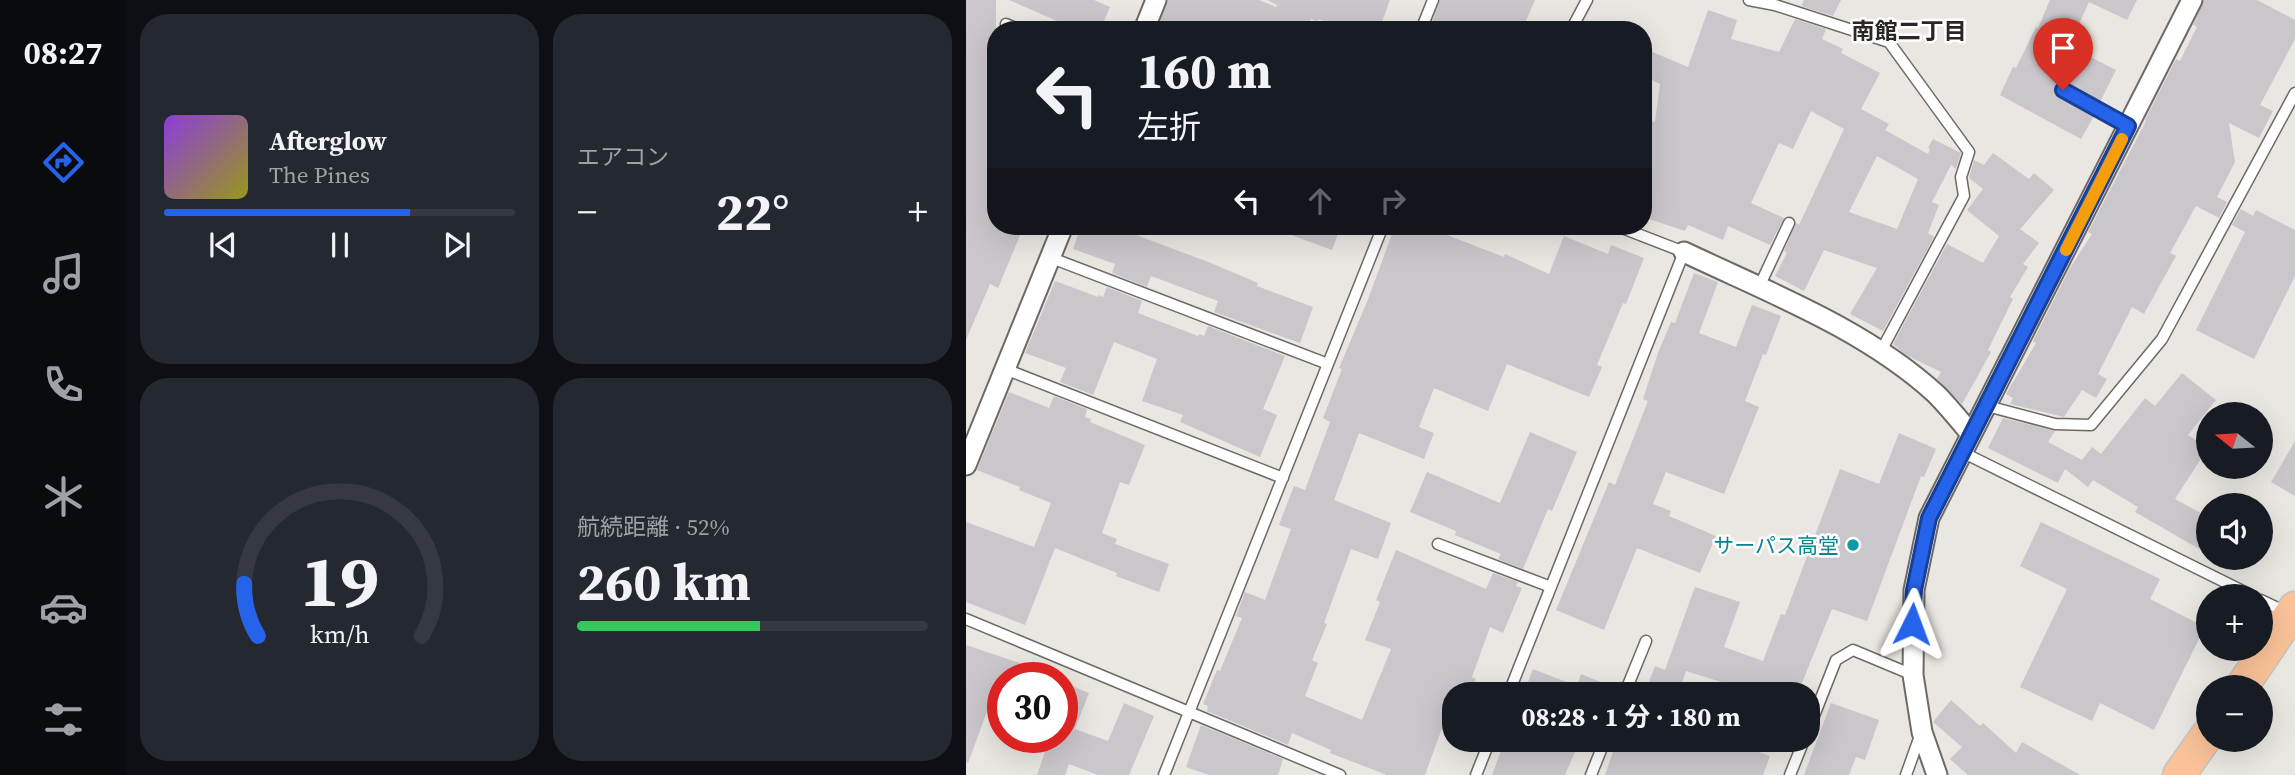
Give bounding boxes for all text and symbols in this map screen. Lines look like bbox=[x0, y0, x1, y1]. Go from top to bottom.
district label: 南館二丁目 bbox=[1852, 15, 1967, 47]
pin bbox=[2033, 18, 2093, 90]
icon: arrive bbox=[2044, 29, 2082, 67]
text: 08:27 bbox=[24, 31, 102, 75]
text: 160 m bbox=[1137, 37, 1272, 104]
icon: left bbox=[1022, 49, 1113, 140]
text: 左折 bbox=[1137, 105, 1201, 149]
text: Afterglow bbox=[269, 123, 387, 159]
icon: directions bbox=[39, 138, 88, 187]
text: エアコン bbox=[577, 141, 669, 173]
text: The Pines bbox=[269, 159, 370, 191]
text: 22° bbox=[716, 176, 789, 247]
icon: left bbox=[1228, 182, 1266, 220]
icon: ahead bbox=[1301, 182, 1339, 220]
icon: right bbox=[1374, 182, 1412, 220]
text: − bbox=[577, 186, 597, 238]
text: + bbox=[908, 186, 928, 238]
icon: previous bbox=[204, 226, 242, 264]
icon: pause bbox=[321, 226, 359, 264]
icon: next bbox=[438, 226, 476, 264]
icon: music bbox=[39, 249, 88, 298]
icon: phone bbox=[39, 360, 88, 409]
north arrow bbox=[2196, 402, 2273, 480]
map controls bbox=[2196, 402, 2273, 752]
icon: climate bbox=[39, 472, 88, 521]
button: sound bbox=[2196, 493, 2273, 570]
text: 航続距離 · 52% bbox=[577, 511, 730, 543]
text: 19 bbox=[300, 531, 379, 630]
place label: サーパス高堂 bbox=[1713, 531, 1839, 560]
marker: サーパス高堂 bbox=[1845, 537, 1861, 553]
text: 260 km bbox=[577, 546, 751, 617]
icon: car bbox=[39, 583, 88, 632]
button: + bbox=[2196, 584, 2273, 661]
position arrow bbox=[1875, 587, 1949, 661]
text: km/h bbox=[310, 616, 369, 650]
speed limit sign: 30 bbox=[987, 662, 1078, 753]
button: − bbox=[2196, 675, 2273, 752]
icon: filters bbox=[39, 695, 88, 744]
text: 08:28 · 1 分 · 180 m bbox=[1521, 699, 1741, 735]

